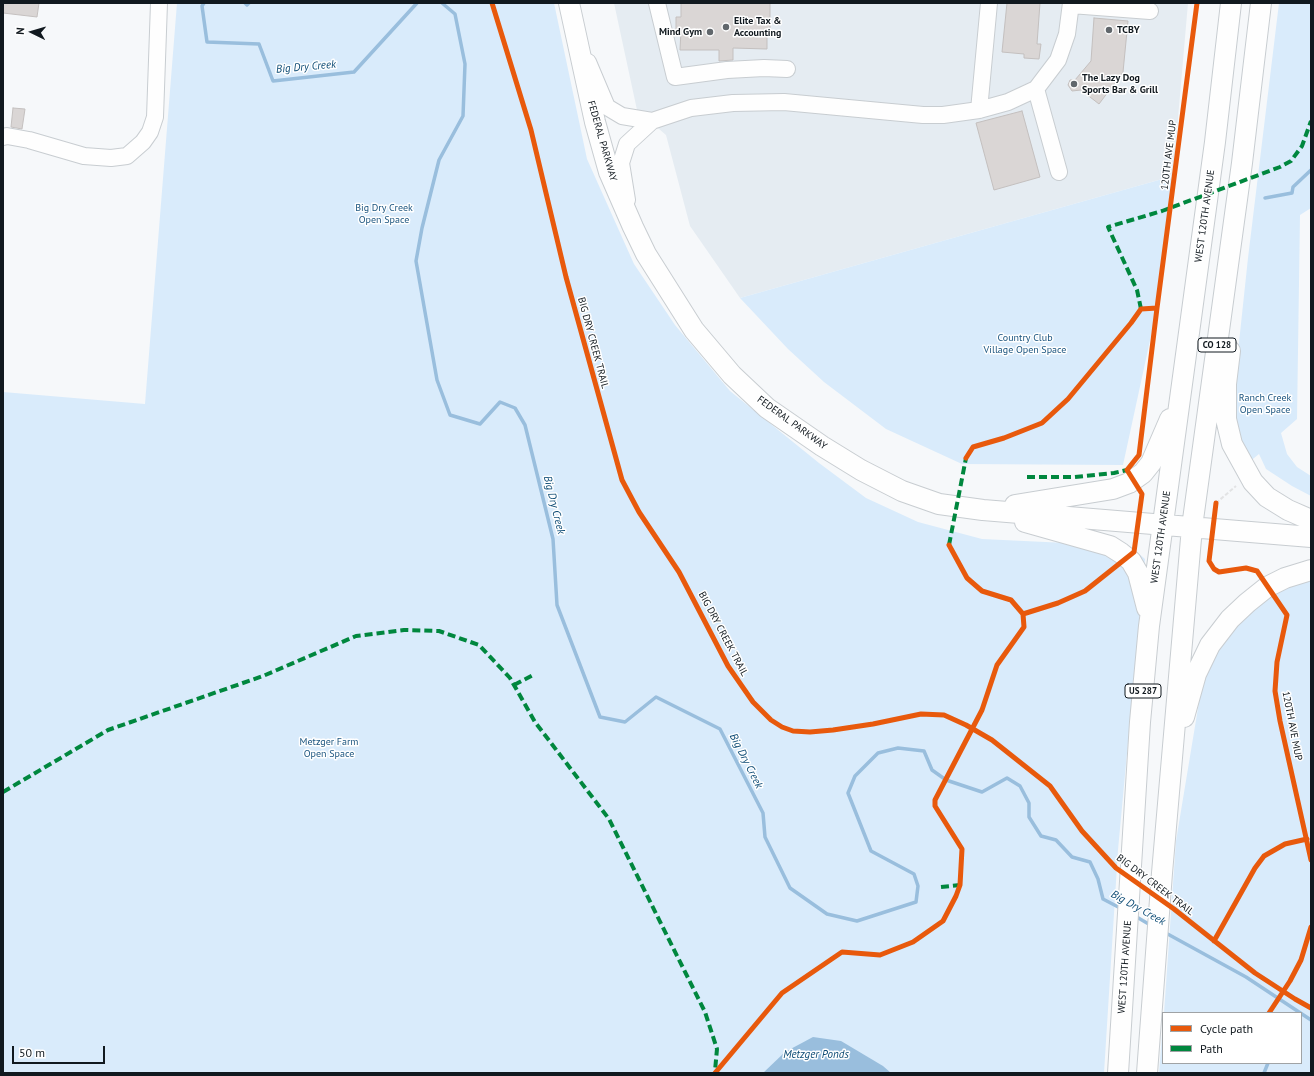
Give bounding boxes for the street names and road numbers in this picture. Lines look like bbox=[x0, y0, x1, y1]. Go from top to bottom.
street label: FEDERAL PARKWAY bbox=[585, 99, 619, 183]
street label: 120TH AVE MUP bbox=[1159, 119, 1179, 191]
street label: WEST 120TH AVENUE bbox=[1193, 169, 1217, 263]
street label: BIG DRY CREEK TRAIL bbox=[575, 296, 611, 390]
road number: CO 128 bbox=[1198, 338, 1236, 352]
street label: FEDERAL PARKWAY bbox=[755, 394, 829, 452]
street label: WEST 120TH AVENUE bbox=[1149, 490, 1173, 584]
street label: BIG DRY CREEK TRAIL bbox=[696, 590, 750, 678]
road number: US 287 bbox=[1125, 684, 1161, 698]
street label: 120TH AVE MUP bbox=[1279, 690, 1305, 762]
street label: BIG DRY CREEK TRAIL bbox=[1114, 852, 1196, 918]
street label: WEST 120TH AVENUE bbox=[1116, 920, 1134, 1014]

